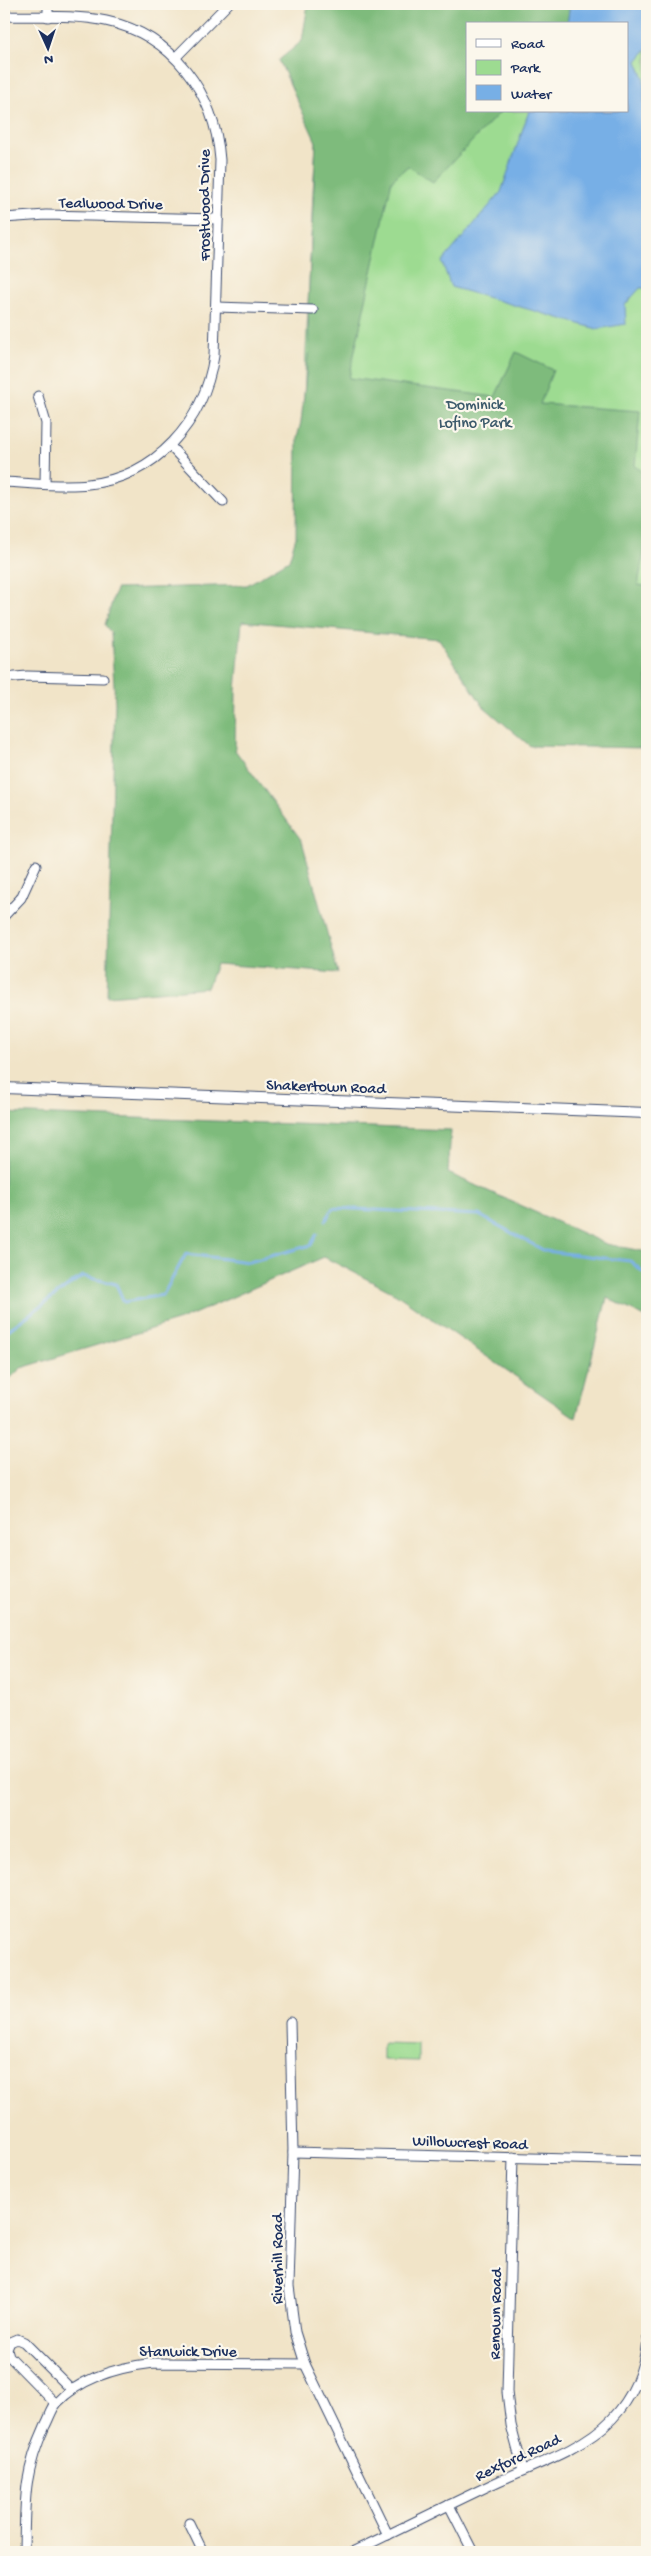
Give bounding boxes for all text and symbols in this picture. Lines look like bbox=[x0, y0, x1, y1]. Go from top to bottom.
north arrow bbox=[22, 22, 72, 72]
legend bbox=[466, 22, 628, 112]
text: Road bbox=[511, 36, 545, 54]
text: N bbox=[44, 50, 54, 67]
text: Park bbox=[510, 60, 541, 78]
text: Water bbox=[511, 86, 553, 104]
street label: Frostwood Drive bbox=[197, 148, 216, 262]
street label: Tealwood Drive bbox=[58, 195, 164, 216]
park label: Dominick Lofino Park bbox=[439, 397, 513, 434]
street label: Shakertown Road bbox=[266, 1077, 388, 1100]
street label: Willowcrest Road bbox=[412, 2133, 529, 2156]
street label: Riverhill Road bbox=[270, 2212, 289, 2304]
street label: Renown Road bbox=[487, 2267, 508, 2360]
street label: Stanwick Drive bbox=[139, 2344, 238, 2363]
street label: Rexford Road bbox=[473, 2430, 566, 2487]

